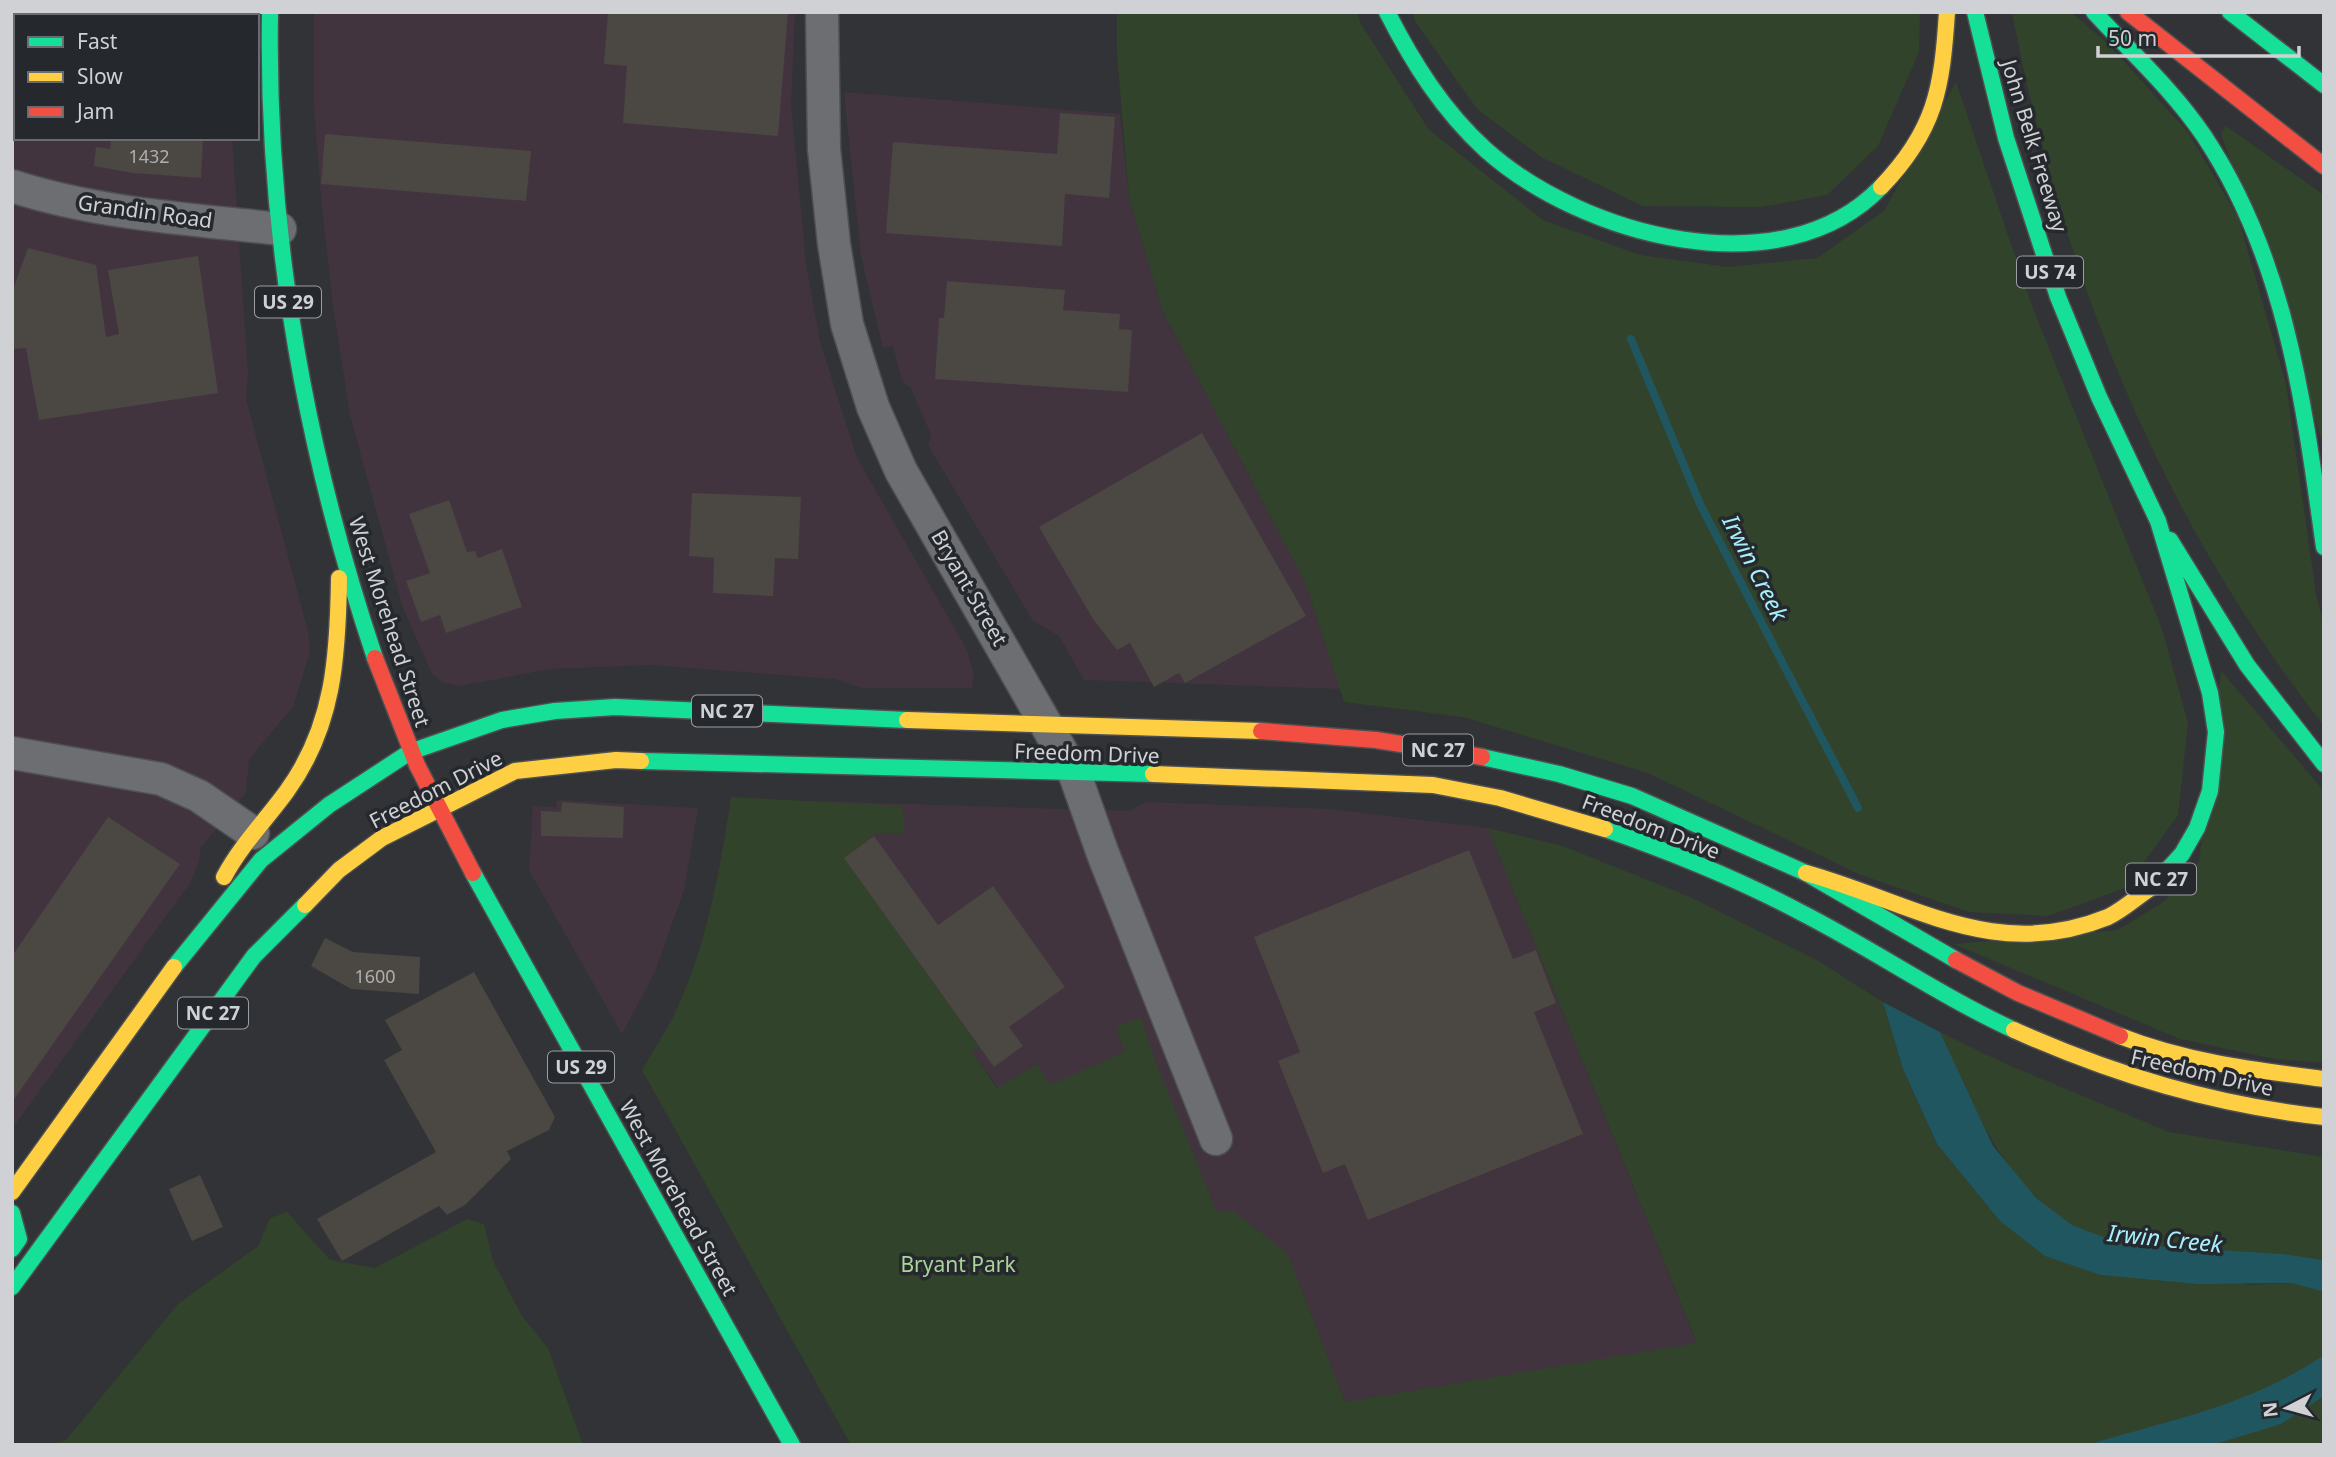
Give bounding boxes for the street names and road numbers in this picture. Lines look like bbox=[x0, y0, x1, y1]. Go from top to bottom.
street label: John Belk Freeway bbox=[1995, 54, 2075, 236]
street label: Grandin Road bbox=[76, 188, 214, 234]
road number: US 74 bbox=[2017, 256, 2083, 288]
road number: US 29 bbox=[255, 286, 321, 318]
street label: West Morehead Street bbox=[343, 513, 437, 731]
street label: Bryant Street bbox=[925, 524, 1015, 651]
road number: NC 27 bbox=[692, 696, 762, 726]
road number: NC 27 bbox=[1403, 734, 1473, 765]
street label: Freedom Drive bbox=[1014, 736, 1160, 770]
street label: Freedom Drive bbox=[364, 744, 507, 835]
street label: Freedom Drive bbox=[1578, 787, 1724, 865]
road number: NC 27 bbox=[2126, 864, 2196, 894]
road number: NC 27 bbox=[178, 998, 248, 1028]
street label: Freedom Drive bbox=[2128, 1042, 2276, 1102]
road number: US 29 bbox=[548, 1051, 614, 1082]
street label: West Morehead Street bbox=[613, 1095, 745, 1301]

